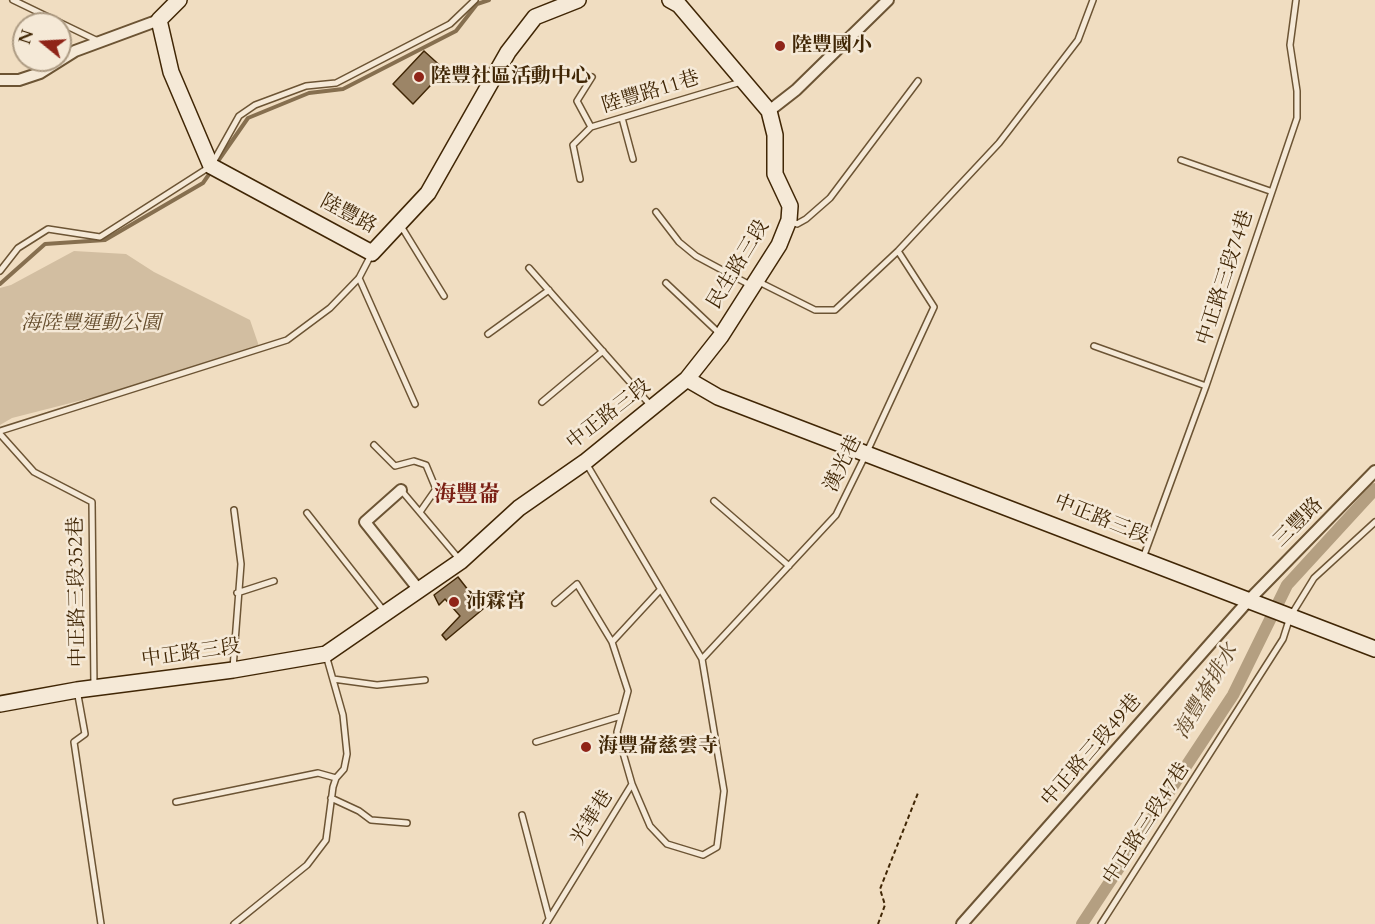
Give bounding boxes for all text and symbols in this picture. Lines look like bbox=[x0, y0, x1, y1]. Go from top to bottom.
north arrow bbox=[12, 12, 72, 72]
text: N bbox=[14, 27, 39, 47]
place label: 陸豐國小 bbox=[792, 34, 872, 58]
marker: 陸豐國小 bbox=[773, 39, 787, 53]
place label: 陸豐社區活動中心 bbox=[431, 65, 591, 89]
street label: 陸豐路11巷 bbox=[599, 67, 703, 119]
marker: 陸豐社區活動中心 bbox=[412, 70, 426, 84]
street label: 陸豐路 bbox=[316, 190, 380, 240]
street label: 中正路三段74巷 bbox=[1193, 207, 1259, 349]
street label: 民生路三段 bbox=[703, 216, 775, 314]
park label: 海陸豐運動公園 bbox=[21, 312, 161, 336]
street label: 中正路三段 bbox=[562, 375, 656, 455]
street label: 漢光巷 bbox=[820, 432, 868, 496]
district label: 海豐崙 bbox=[434, 483, 500, 509]
street label: 中正路三段 bbox=[1050, 490, 1152, 550]
street label: 三豐路 bbox=[1269, 493, 1329, 553]
street label: 中正路三段352巷 bbox=[65, 516, 91, 668]
place label: 沛霖宮 bbox=[466, 590, 526, 614]
marker: 沛霖宮 bbox=[447, 595, 461, 609]
street label: 中正路三段 bbox=[140, 635, 242, 673]
water label: 海豐崙排水 bbox=[1170, 640, 1244, 744]
street label: 中正路三段49巷 bbox=[1037, 690, 1147, 812]
place label: 海豐崙慈雲寺 bbox=[598, 735, 718, 759]
marker: 海豐崙慈雲寺 bbox=[579, 740, 593, 754]
street label: 中正路三段47巷 bbox=[1099, 759, 1195, 889]
street label: 光華巷 bbox=[567, 786, 619, 850]

